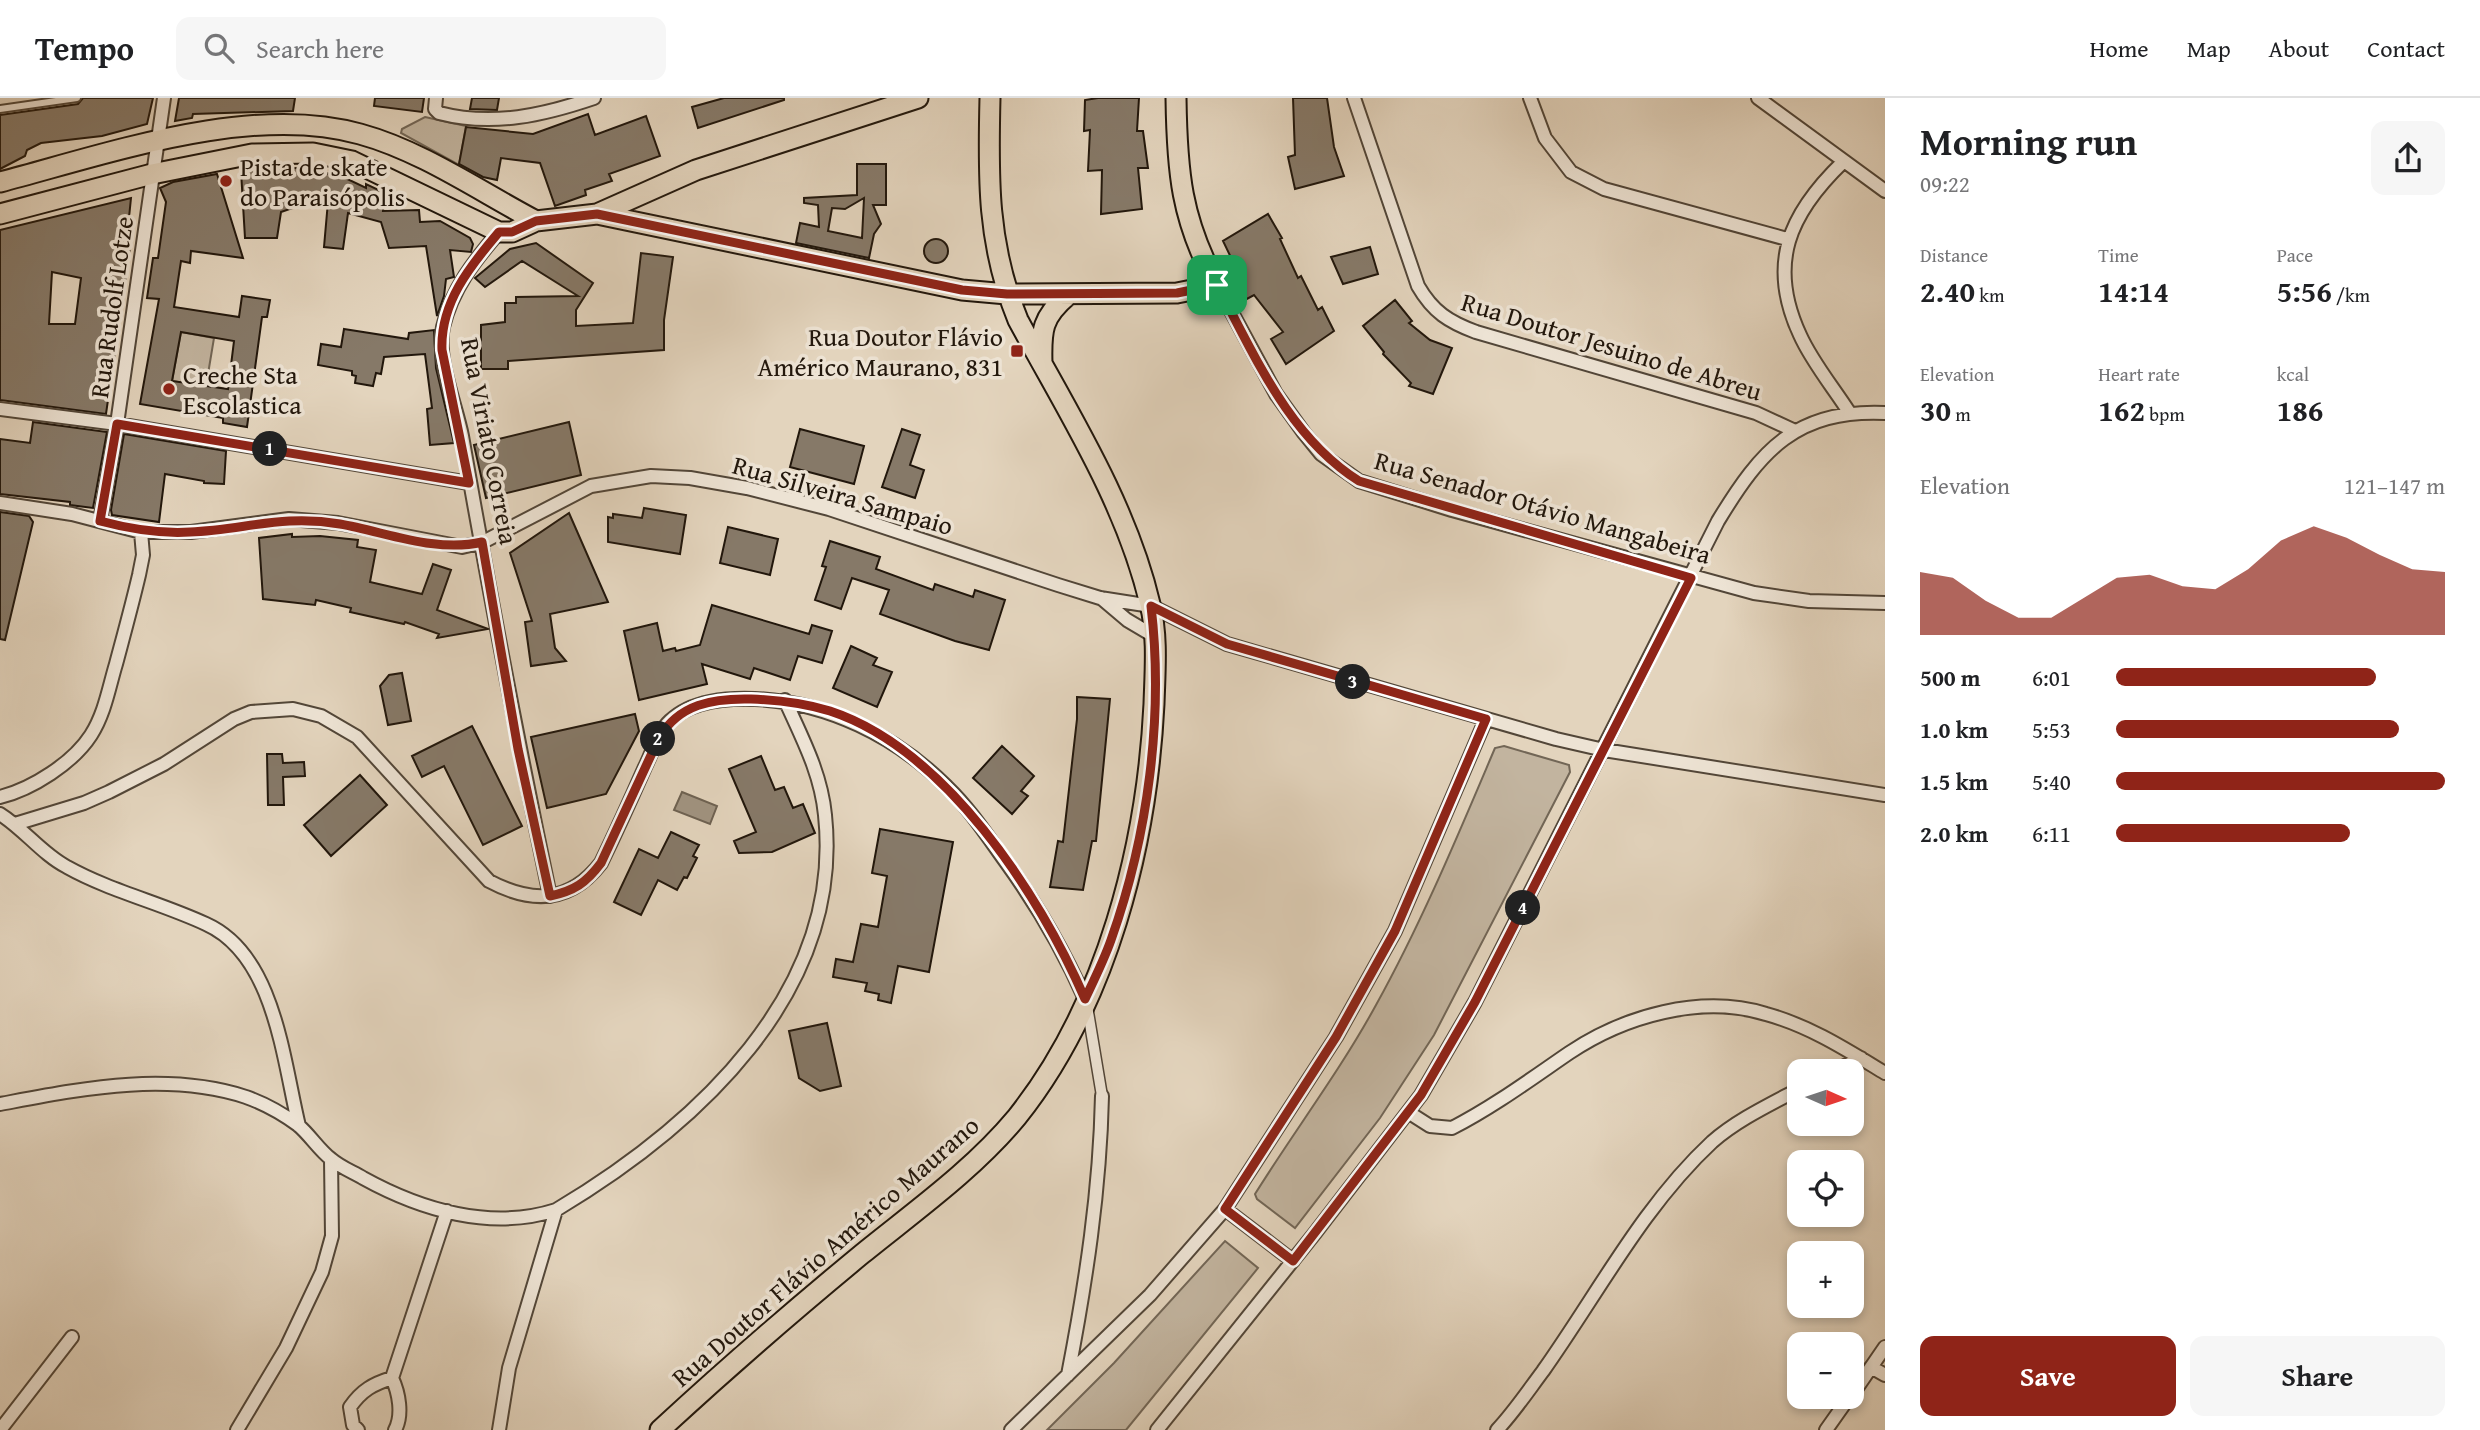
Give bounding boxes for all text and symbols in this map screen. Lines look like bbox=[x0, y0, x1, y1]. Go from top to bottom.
search box bbox=[176, 17, 666, 80]
text: Tempo bbox=[35, 24, 134, 72]
icon: search bbox=[200, 29, 238, 67]
text: Search here bbox=[256, 29, 384, 68]
text: Home bbox=[2090, 31, 2149, 66]
text: Map bbox=[2187, 31, 2231, 66]
text: About bbox=[2269, 31, 2329, 66]
text: Contact bbox=[2367, 31, 2445, 66]
text: Morning run bbox=[1920, 113, 2137, 169]
button: share bbox=[2371, 121, 2445, 195]
place label: Pista de skate do Paraisópolis bbox=[240, 147, 405, 216]
text: 09:22 bbox=[1920, 167, 1970, 200]
marker: Pista de skate do Paraisópolis bbox=[218, 173, 234, 189]
street label: Rua Rudolf Lotze bbox=[79, 214, 143, 400]
text: Distance bbox=[1920, 241, 1988, 269]
text: Time bbox=[2098, 241, 2139, 269]
text: Pace bbox=[2277, 241, 2313, 269]
pin bbox=[1187, 255, 1247, 315]
icon: arrive bbox=[1198, 266, 1236, 304]
text: 2.40 bbox=[1920, 269, 1975, 313]
text: 14:14 bbox=[2098, 269, 2169, 313]
text: 5:56 bbox=[2277, 269, 2332, 313]
text: km bbox=[1975, 281, 2004, 309]
text: /km bbox=[2332, 281, 2370, 309]
street label: Rua Doutor Jesuino de Abreu bbox=[1457, 282, 1767, 410]
place label: Rua Doutor Flávio Américo Maurano, 831 bbox=[757, 317, 1003, 386]
street label: Rua Viriato Correia bbox=[451, 334, 529, 549]
marker: Rua Doutor Flávio Américo Maurano, 831 bbox=[1009, 343, 1025, 359]
place label: Creche Sta Escolastica bbox=[183, 355, 302, 424]
text: Elevation bbox=[1920, 360, 1994, 388]
text: Heart rate bbox=[2098, 360, 2180, 388]
text: kcal bbox=[2277, 360, 2309, 388]
marker: Creche Sta Escolastica bbox=[161, 381, 177, 397]
text: 30 bbox=[1920, 388, 1951, 432]
text: 162 bbox=[2098, 388, 2145, 432]
text: 186 bbox=[2277, 388, 2323, 432]
text: m bbox=[1951, 400, 1971, 428]
text: bpm bbox=[2145, 400, 2185, 428]
pin: 1 bbox=[252, 432, 288, 466]
text: 1 bbox=[265, 434, 274, 462]
street label: Rua Senador Otávio Mangabeira bbox=[1370, 440, 1716, 574]
street label: Rua Silveira Sampaio bbox=[728, 445, 958, 545]
text: Elevation bbox=[1920, 469, 2010, 502]
text: 121–147 m bbox=[2344, 469, 2445, 502]
text: 500 m bbox=[1920, 661, 1981, 694]
text: 6:01 bbox=[2032, 661, 2071, 694]
pin: 3 bbox=[1336, 664, 1370, 700]
text: 3 bbox=[1348, 667, 1357, 695]
text: 1.0 km bbox=[1920, 713, 1988, 746]
text: 5:53 bbox=[2032, 713, 2071, 746]
pin: 2 bbox=[640, 722, 676, 756]
text: 2 bbox=[653, 724, 662, 752]
text: 1.5 km bbox=[1920, 765, 1988, 798]
text: 5:40 bbox=[2032, 765, 2071, 798]
text: 2.0 km bbox=[1920, 817, 1988, 850]
text: 6:11 bbox=[2032, 817, 2071, 850]
pin: 4 bbox=[1506, 890, 1540, 926]
text: 4 bbox=[1518, 893, 1527, 921]
north arrow bbox=[1787, 1059, 1864, 1136]
map controls bbox=[1787, 1059, 1864, 1409]
street label: Rua Doutor Flávio Américo Maurano bbox=[663, 1106, 987, 1396]
button: locate bbox=[1787, 1150, 1864, 1227]
button: + bbox=[1787, 1241, 1864, 1318]
button: − bbox=[1787, 1332, 1864, 1409]
button: Save bbox=[1920, 1336, 2176, 1416]
button: Share bbox=[2190, 1336, 2445, 1416]

